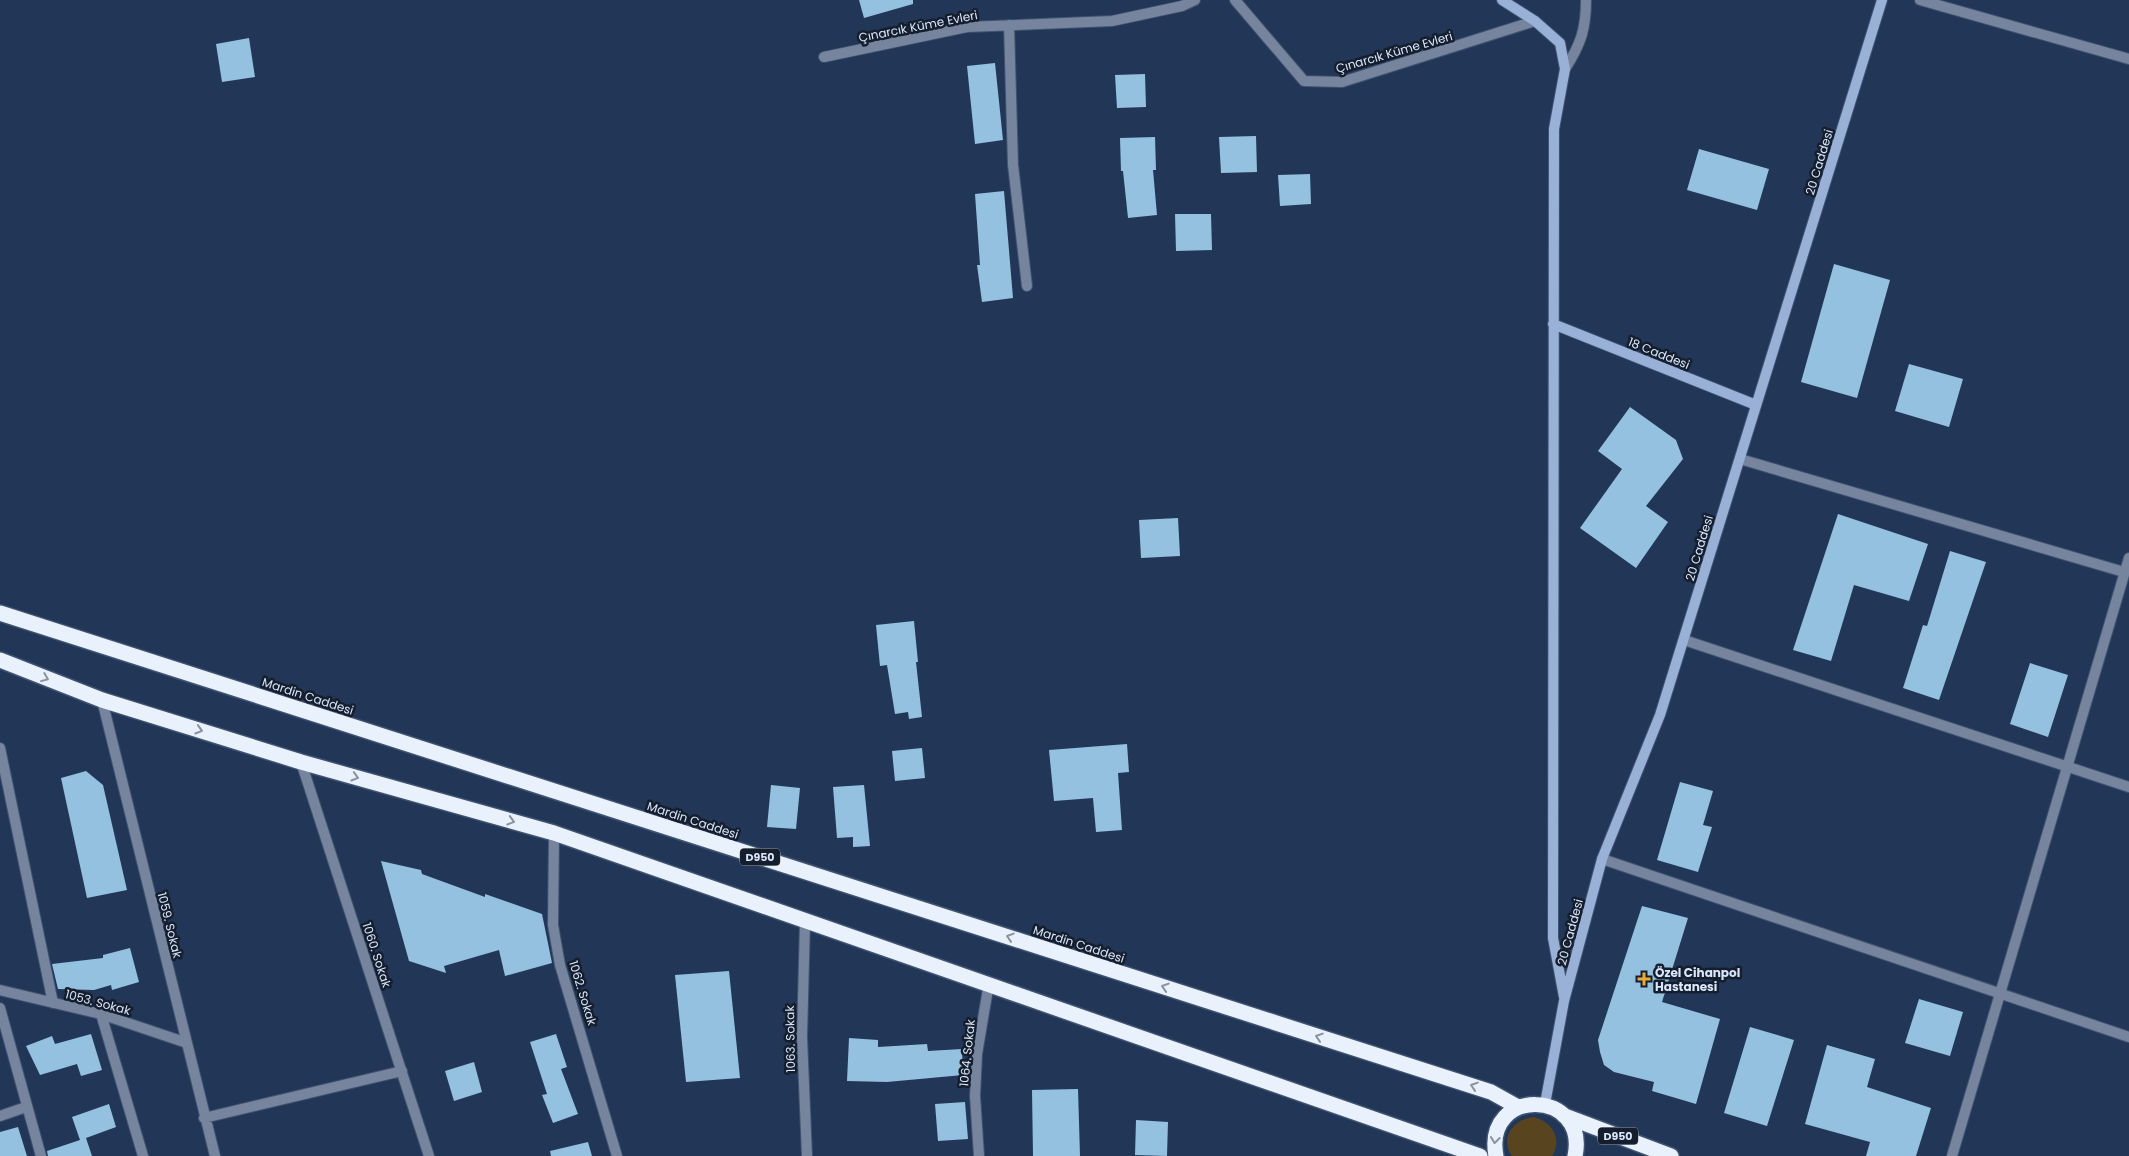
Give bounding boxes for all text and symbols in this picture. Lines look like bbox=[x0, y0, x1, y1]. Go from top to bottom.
street label: Çınarcık Küme Evleri bbox=[857, 6, 979, 46]
street label: Çınarcık Küme Evleri bbox=[1334, 27, 1454, 77]
street label: 20 Caddesi bbox=[1801, 127, 1837, 197]
street label: 18 Caddesi bbox=[1626, 333, 1692, 373]
street label: 20 Caddesi bbox=[1681, 513, 1717, 583]
one-way arrow bbox=[40, 671, 49, 682]
street label: Mardin Caddesi bbox=[260, 673, 356, 719]
one-way arrow bbox=[194, 725, 203, 735]
one-way arrow bbox=[350, 771, 359, 782]
street label: Mardin Caddesi bbox=[645, 797, 741, 843]
one-way arrow bbox=[507, 815, 515, 826]
road number: D950 bbox=[740, 849, 780, 866]
street label: 1059. Sokak bbox=[154, 890, 187, 961]
street label: 20 Caddesi bbox=[1553, 897, 1587, 967]
street label: 1060. Sokak bbox=[358, 920, 396, 990]
street label: Mardin Caddesi bbox=[1031, 921, 1127, 967]
one-way arrow bbox=[1006, 933, 1014, 943]
street label: 1062. Sokak bbox=[565, 959, 601, 1028]
place label: Özel Cihanpol Hastanesi bbox=[1655, 964, 1740, 995]
marker: Özel Cihanpol Hastanesi bbox=[1637, 972, 1651, 986]
one-way arrow bbox=[1161, 983, 1169, 993]
street label: 1053. Sokak bbox=[63, 985, 133, 1019]
street label: 1063. Sokak bbox=[781, 1005, 799, 1073]
street label: 1064. Sokak bbox=[955, 1018, 979, 1087]
one-way arrow bbox=[1316, 1032, 1324, 1042]
one-way arrow bbox=[1470, 1082, 1479, 1092]
road number: D950 bbox=[1598, 1128, 1638, 1144]
one-way arrow bbox=[1490, 1136, 1501, 1144]

